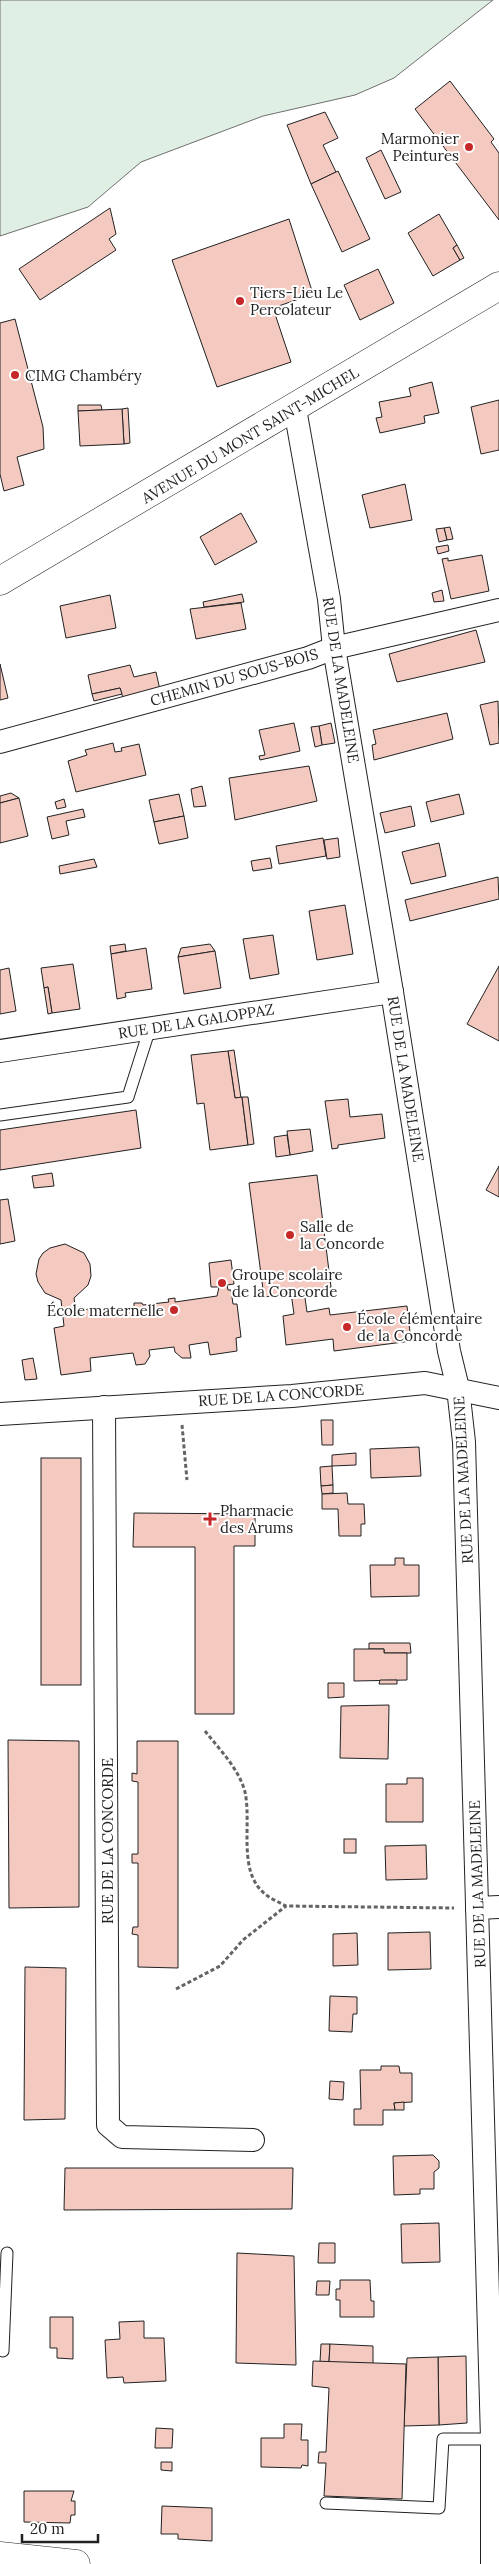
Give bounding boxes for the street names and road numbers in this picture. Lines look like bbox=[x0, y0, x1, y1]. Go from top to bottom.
street label: AVENUE DU MONT SAINT-MICHEL bbox=[137, 362, 362, 508]
street label: RUE DE LA MADELEINE bbox=[318, 596, 364, 764]
street label: CHEMIN DU SOUS-BOIS bbox=[148, 644, 320, 710]
street label: RUE DE LA MADELEINE bbox=[383, 995, 429, 1163]
street label: RUE DE LA GALOPPAZ bbox=[117, 999, 275, 1043]
street label: RUE DE LA CONCORDE bbox=[197, 1380, 365, 1410]
street label: RUE DE LA MADELEINE bbox=[449, 1396, 477, 1564]
street label: RUE DE LA CONCORDE bbox=[98, 1758, 117, 1924]
street label: RUE DE LA MADELEINE bbox=[465, 1800, 489, 1968]

